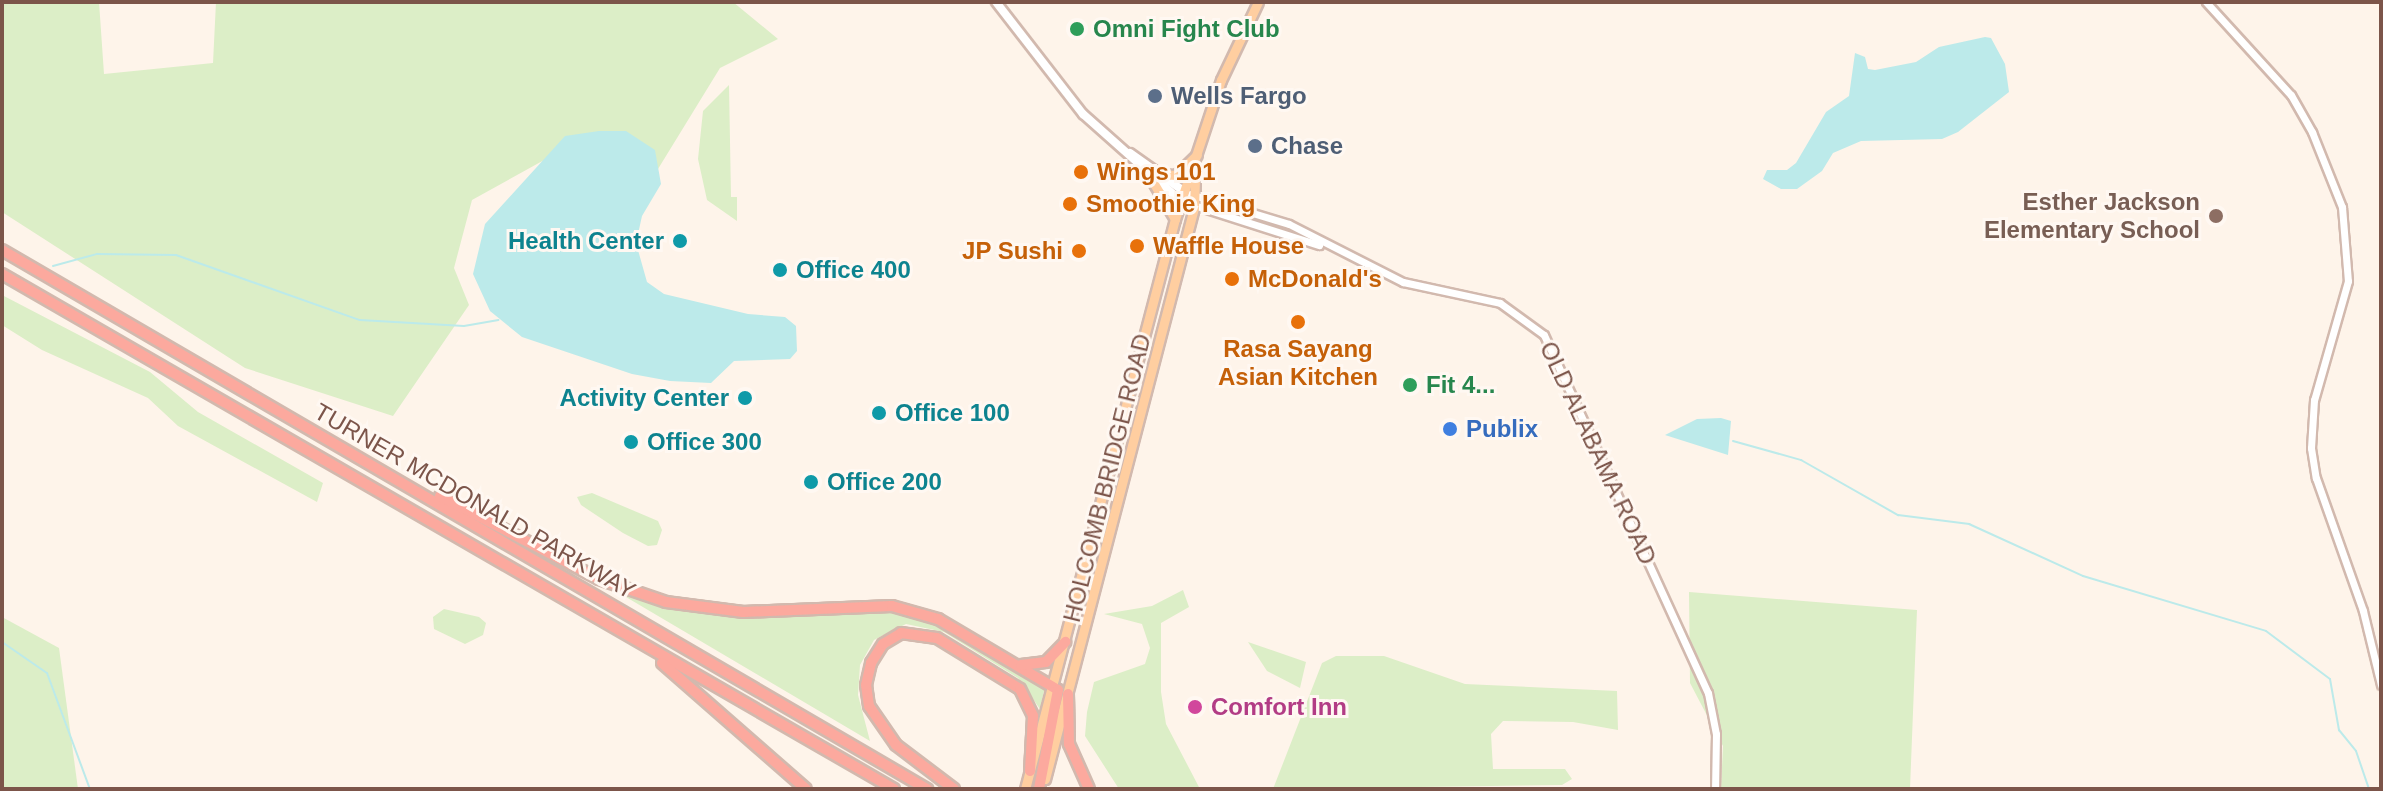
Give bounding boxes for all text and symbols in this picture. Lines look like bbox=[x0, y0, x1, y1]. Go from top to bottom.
place label: Omni Fight Club bbox=[1093, 15, 1280, 43]
marker: Omni Fight Club bbox=[1068, 20, 1086, 38]
place label: Wells Fargo bbox=[1171, 82, 1307, 110]
marker: Wells Fargo bbox=[1146, 87, 1164, 105]
place label: Chase bbox=[1271, 132, 1343, 160]
marker: Chase bbox=[1246, 137, 1264, 155]
place label: Wings 101 bbox=[1097, 158, 1215, 186]
marker: Wings 101 bbox=[1072, 163, 1090, 181]
place label: Esther Jackson Elementary School bbox=[1984, 188, 2200, 244]
place label: Smoothie King bbox=[1086, 190, 1255, 218]
marker: Smoothie King bbox=[1061, 195, 1079, 213]
marker: Esther Jackson Elementary School bbox=[2207, 207, 2225, 225]
place label: Health Center bbox=[508, 227, 664, 255]
marker: Health Center bbox=[671, 232, 689, 250]
place label: Waffle House bbox=[1153, 232, 1304, 260]
place label: JP Sushi bbox=[962, 237, 1063, 265]
marker: Waffle House bbox=[1128, 237, 1146, 255]
marker: JP Sushi bbox=[1070, 242, 1088, 260]
place label: Office 400 bbox=[796, 256, 911, 284]
marker: Office 400 bbox=[771, 261, 789, 279]
place label: McDonald's bbox=[1248, 265, 1382, 293]
marker: McDonald's bbox=[1223, 270, 1241, 288]
marker: Rasa Sayang Asian Kitchen bbox=[1289, 313, 1307, 331]
street label: HOLCOMB BRIDGE ROAD bbox=[1057, 331, 1157, 625]
place label: Rasa Sayang Asian Kitchen bbox=[1218, 335, 1378, 391]
street label: OLD ALABAMA ROAD bbox=[1533, 336, 1663, 570]
place label: Fit 4... bbox=[1426, 371, 1495, 399]
marker: Fit 4... bbox=[1401, 376, 1419, 394]
place label: Activity Center bbox=[560, 384, 729, 412]
marker: Activity Center bbox=[736, 389, 754, 407]
street label: TURNER MCDONALD PARKWAY bbox=[309, 397, 641, 605]
place label: Office 100 bbox=[895, 399, 1010, 427]
marker: Office 100 bbox=[870, 404, 888, 422]
place label: Publix bbox=[1466, 415, 1538, 443]
marker: Publix bbox=[1441, 420, 1459, 438]
place label: Office 300 bbox=[647, 428, 762, 456]
marker: Office 300 bbox=[622, 433, 640, 451]
place label: Office 200 bbox=[827, 468, 942, 496]
marker: Office 200 bbox=[802, 473, 820, 491]
place label: Comfort Inn bbox=[1211, 693, 1347, 721]
marker: Comfort Inn bbox=[1186, 698, 1204, 716]

